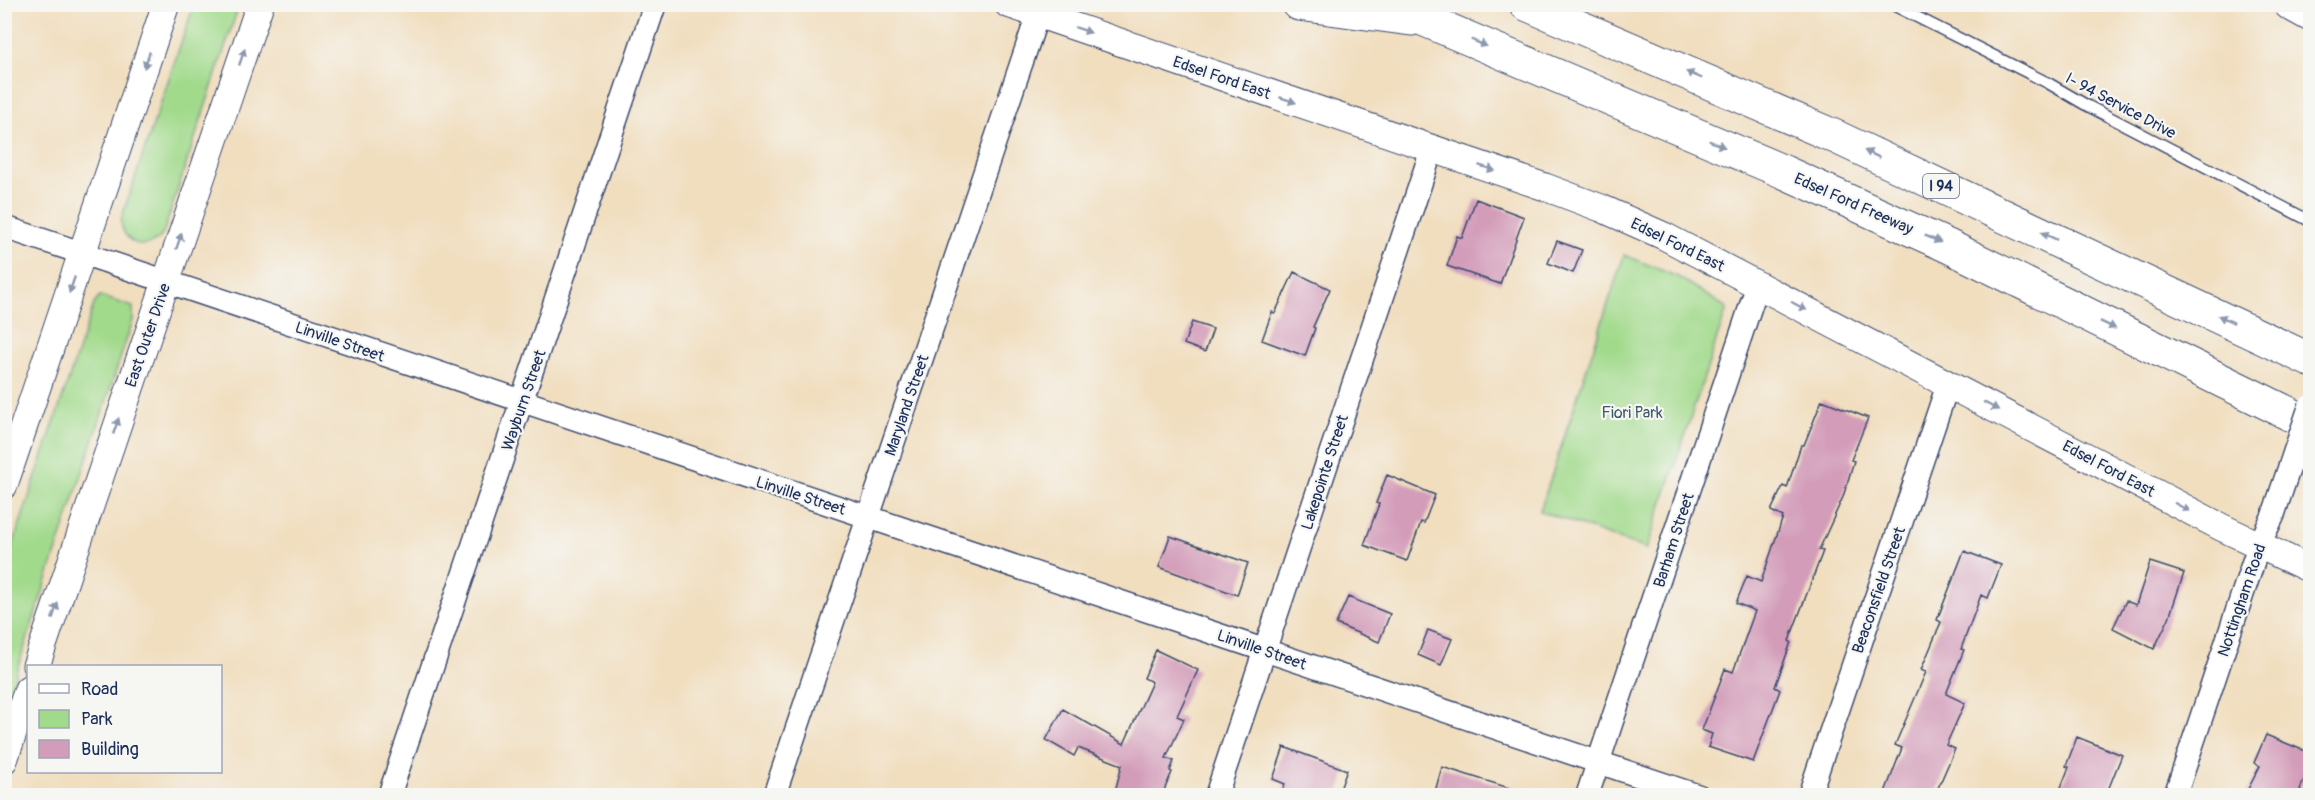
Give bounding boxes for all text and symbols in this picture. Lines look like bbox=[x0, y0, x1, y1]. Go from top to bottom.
one-way arrow bbox=[1074, 26, 1092, 35]
one-way arrow bbox=[1471, 39, 1488, 48]
one-way arrow bbox=[237, 48, 247, 66]
one-way arrow bbox=[142, 51, 151, 69]
street label: Edsel Ford East bbox=[1170, 52, 1274, 104]
street label: I- 94 Service Drive bbox=[2062, 68, 2179, 143]
one-way arrow bbox=[1684, 70, 1702, 80]
one-way arrow bbox=[1279, 95, 1297, 105]
one-way arrow bbox=[1708, 140, 1726, 149]
one-way arrow bbox=[1864, 149, 1881, 158]
one-way arrow bbox=[1478, 163, 1496, 173]
street label: Edsel Ford Freeway bbox=[1791, 169, 1916, 239]
road number: I 94 bbox=[1923, 174, 1959, 198]
street label: Edsel Ford East bbox=[1627, 214, 1728, 276]
one-way arrow bbox=[2040, 231, 2058, 241]
one-way arrow bbox=[174, 232, 184, 250]
one-way arrow bbox=[1925, 235, 1942, 244]
one-way arrow bbox=[66, 276, 76, 294]
street label: East Outer Drive bbox=[121, 281, 175, 390]
one-way arrow bbox=[1791, 301, 1808, 311]
one-way arrow bbox=[2217, 314, 2234, 323]
street label: Linville Street bbox=[292, 317, 388, 367]
one-way arrow bbox=[2100, 321, 2117, 330]
street label: Wayburn Street bbox=[497, 347, 551, 453]
street label: Maryland Street bbox=[880, 351, 934, 459]
one-way arrow bbox=[1982, 402, 1999, 411]
park label: Fiori Park bbox=[1601, 403, 1663, 423]
street label: Lakepointe Street bbox=[1297, 412, 1353, 532]
one-way arrow bbox=[112, 417, 122, 435]
street label: Edsel Ford East bbox=[2059, 436, 2159, 502]
street label: Linville Street bbox=[753, 472, 849, 520]
street label: Barham Street bbox=[1649, 490, 1699, 590]
one-way arrow bbox=[2174, 502, 2191, 512]
street label: Beaconsfield Street bbox=[1848, 524, 1910, 656]
street label: Nottingham Road bbox=[2213, 541, 2271, 659]
one-way arrow bbox=[50, 602, 60, 620]
street label: Linville Street bbox=[1214, 625, 1310, 675]
legend bbox=[27, 665, 222, 773]
text: Road bbox=[81, 678, 118, 701]
text: Park bbox=[81, 708, 113, 731]
text: Building bbox=[81, 738, 139, 761]

